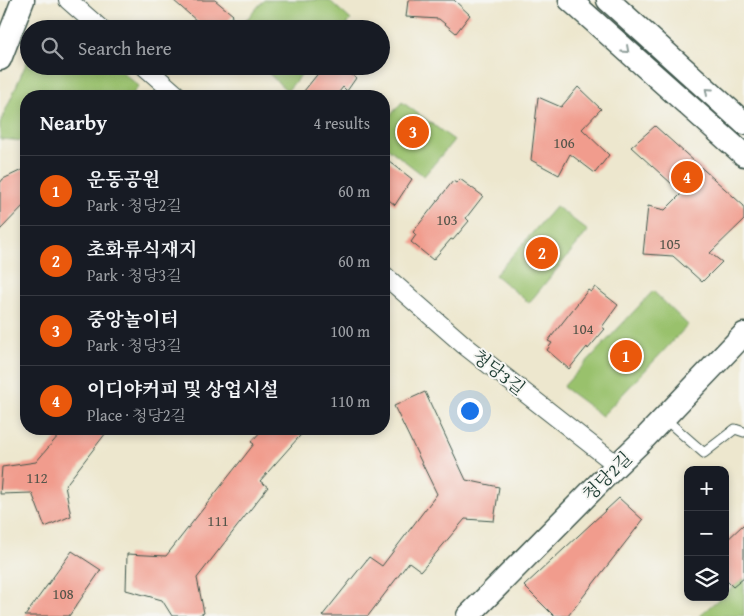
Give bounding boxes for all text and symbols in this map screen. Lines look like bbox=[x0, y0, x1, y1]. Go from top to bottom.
search box bbox=[20, 20, 390, 75]
icon: search bbox=[38, 34, 66, 62]
text: Search here bbox=[78, 34, 172, 62]
one-way arrow bbox=[620, 44, 629, 53]
one-way arrow bbox=[704, 88, 713, 97]
text: Nearby bbox=[40, 107, 107, 138]
text: 4 results bbox=[313, 111, 370, 135]
pin: 3 bbox=[397, 113, 429, 151]
house number: 106 bbox=[553, 132, 575, 153]
pin: 4 bbox=[671, 158, 703, 196]
text: 운동공원 bbox=[87, 165, 160, 193]
text: 1 bbox=[52, 179, 60, 203]
text: 60 m bbox=[338, 179, 370, 203]
text: Park · 청당2길 bbox=[87, 193, 182, 217]
house number: 103 bbox=[436, 209, 458, 230]
house number: 105 bbox=[659, 233, 681, 254]
pin: 2 bbox=[526, 234, 558, 272]
text: 초화류식재지 bbox=[87, 235, 197, 263]
text: 2 bbox=[52, 249, 60, 273]
text: 60 m bbox=[338, 249, 370, 273]
text: Park · 청당3길 bbox=[87, 263, 182, 287]
text: 중앙놀이터 bbox=[87, 305, 179, 333]
house number: 104 bbox=[572, 318, 594, 339]
text: 3 bbox=[52, 319, 60, 343]
text: 100 m bbox=[330, 319, 370, 343]
text: Park · 청당3길 bbox=[87, 333, 182, 357]
pin: 1 bbox=[610, 337, 642, 375]
street label: 청당3길 bbox=[467, 343, 531, 401]
text: 이디야커피 및 상업시설 bbox=[87, 375, 279, 403]
text: 4 bbox=[52, 389, 60, 413]
text: 110 m bbox=[330, 389, 370, 413]
your location bbox=[457, 398, 483, 424]
text: Place · 청당2길 bbox=[87, 403, 186, 427]
street label: 청당2길 bbox=[576, 445, 638, 507]
map controls bbox=[684, 466, 729, 601]
button: + bbox=[684, 466, 729, 511]
house number: 112 bbox=[26, 467, 48, 488]
house number: 111 bbox=[207, 510, 229, 531]
button: − bbox=[684, 511, 729, 556]
button: layers bbox=[684, 556, 729, 601]
house number: 108 bbox=[52, 583, 74, 604]

